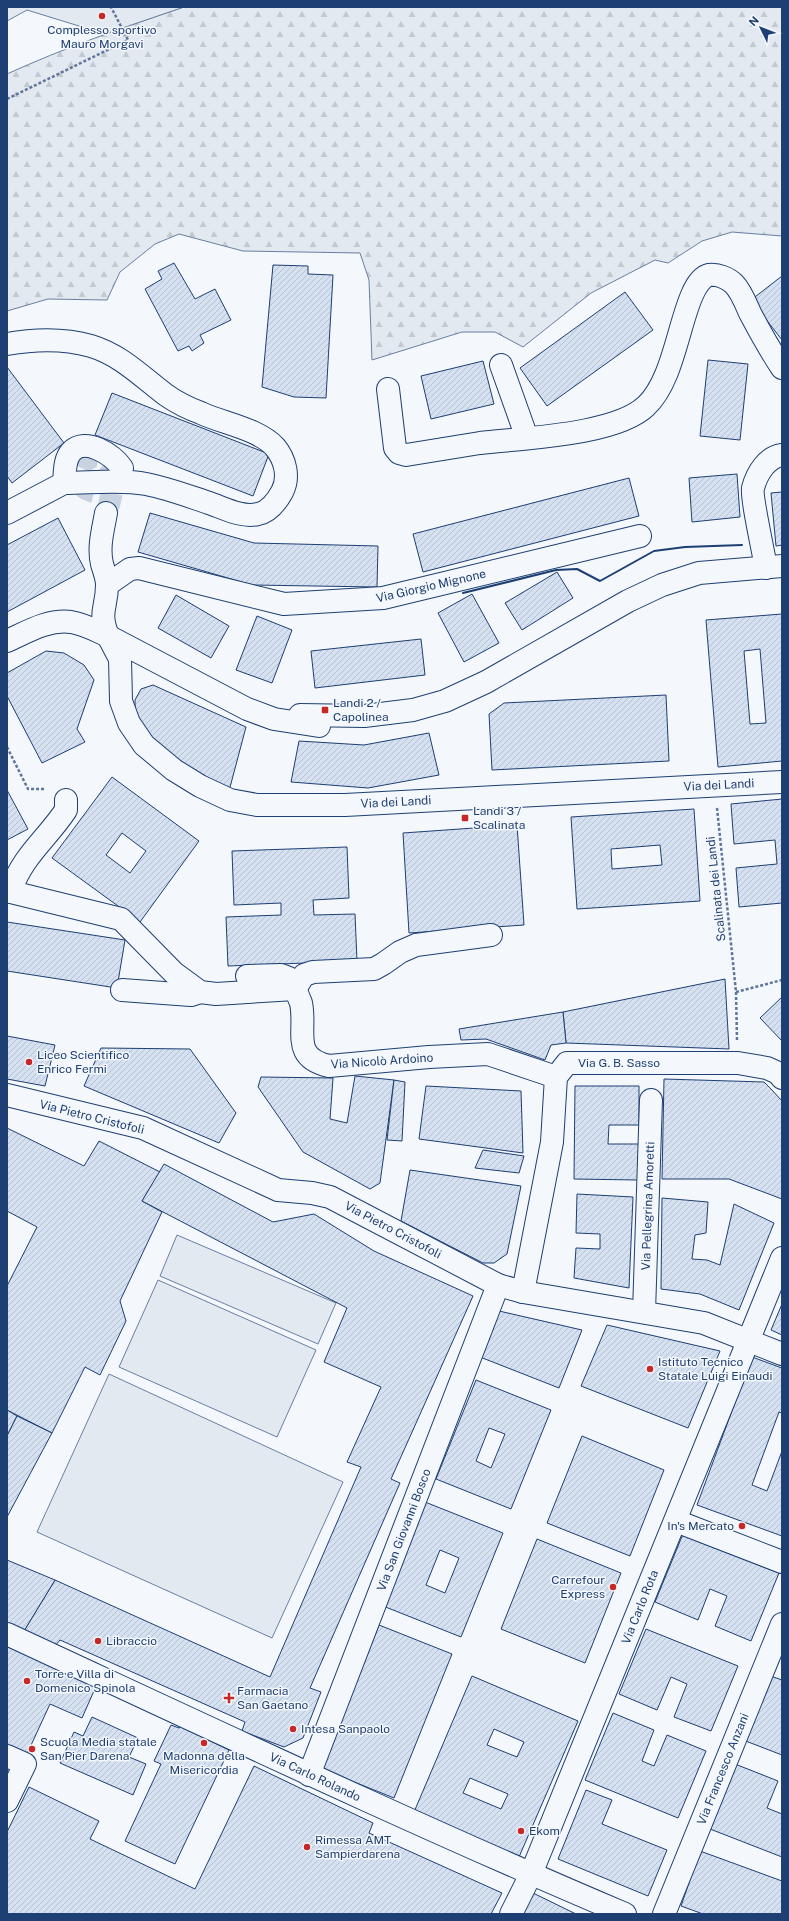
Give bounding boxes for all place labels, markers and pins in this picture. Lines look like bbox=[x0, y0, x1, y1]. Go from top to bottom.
marker: Complesso sportivo Mauro Morgavi bbox=[97, 11, 107, 21]
place label: Complesso sportivo Mauro Morgavi bbox=[47, 23, 157, 51]
place label: Landi 2 / Capolinea bbox=[333, 696, 389, 724]
marker: Landi 2 / Capolinea bbox=[320, 705, 330, 715]
place label: Landi 3 / Scalinata bbox=[473, 804, 525, 832]
marker: Landi 3 / Scalinata bbox=[460, 813, 470, 823]
place label: Liceo Scientifico Enrico Fermi bbox=[37, 1048, 130, 1076]
marker: Liceo Scientifico Enrico Fermi bbox=[24, 1057, 34, 1067]
place label: Istituto Tecnico Statale Luigi Einaudi bbox=[658, 1355, 772, 1383]
marker: Istituto Tecnico Statale Luigi Einaudi bbox=[645, 1364, 655, 1374]
place label: In's Mercato bbox=[667, 1519, 734, 1533]
marker: In's Mercato bbox=[737, 1521, 747, 1531]
place label: Carrefour Express bbox=[551, 1573, 605, 1601]
marker: Carrefour Express bbox=[608, 1582, 618, 1592]
place label: Libraccio bbox=[106, 1634, 157, 1648]
marker: Libraccio bbox=[93, 1636, 103, 1646]
place label: Torre e Villa di Domenico Spinola bbox=[35, 1667, 135, 1695]
marker: Torre e Villa di Domenico Spinola bbox=[22, 1676, 32, 1686]
place label: Farmacia San Gaetano bbox=[237, 1684, 309, 1712]
marker: Farmacia San Gaetano bbox=[224, 1693, 234, 1703]
place label: Intesa Sanpaolo bbox=[301, 1722, 390, 1736]
marker: Intesa Sanpaolo bbox=[288, 1724, 298, 1734]
place label: Scuola Media statale San Pier Darena bbox=[40, 1735, 157, 1763]
marker: Madonna della Misericordia bbox=[199, 1738, 209, 1748]
marker: Scuola Media statale San Pier Darena bbox=[27, 1744, 37, 1754]
place label: Madonna della Misericordia bbox=[163, 1749, 245, 1777]
place label: Ekom bbox=[529, 1824, 560, 1838]
marker: Ekom bbox=[516, 1826, 526, 1836]
place label: Rimessa AMT Sampierdarena bbox=[315, 1833, 400, 1861]
marker: Rimessa AMT Sampierdarena bbox=[302, 1842, 312, 1852]

